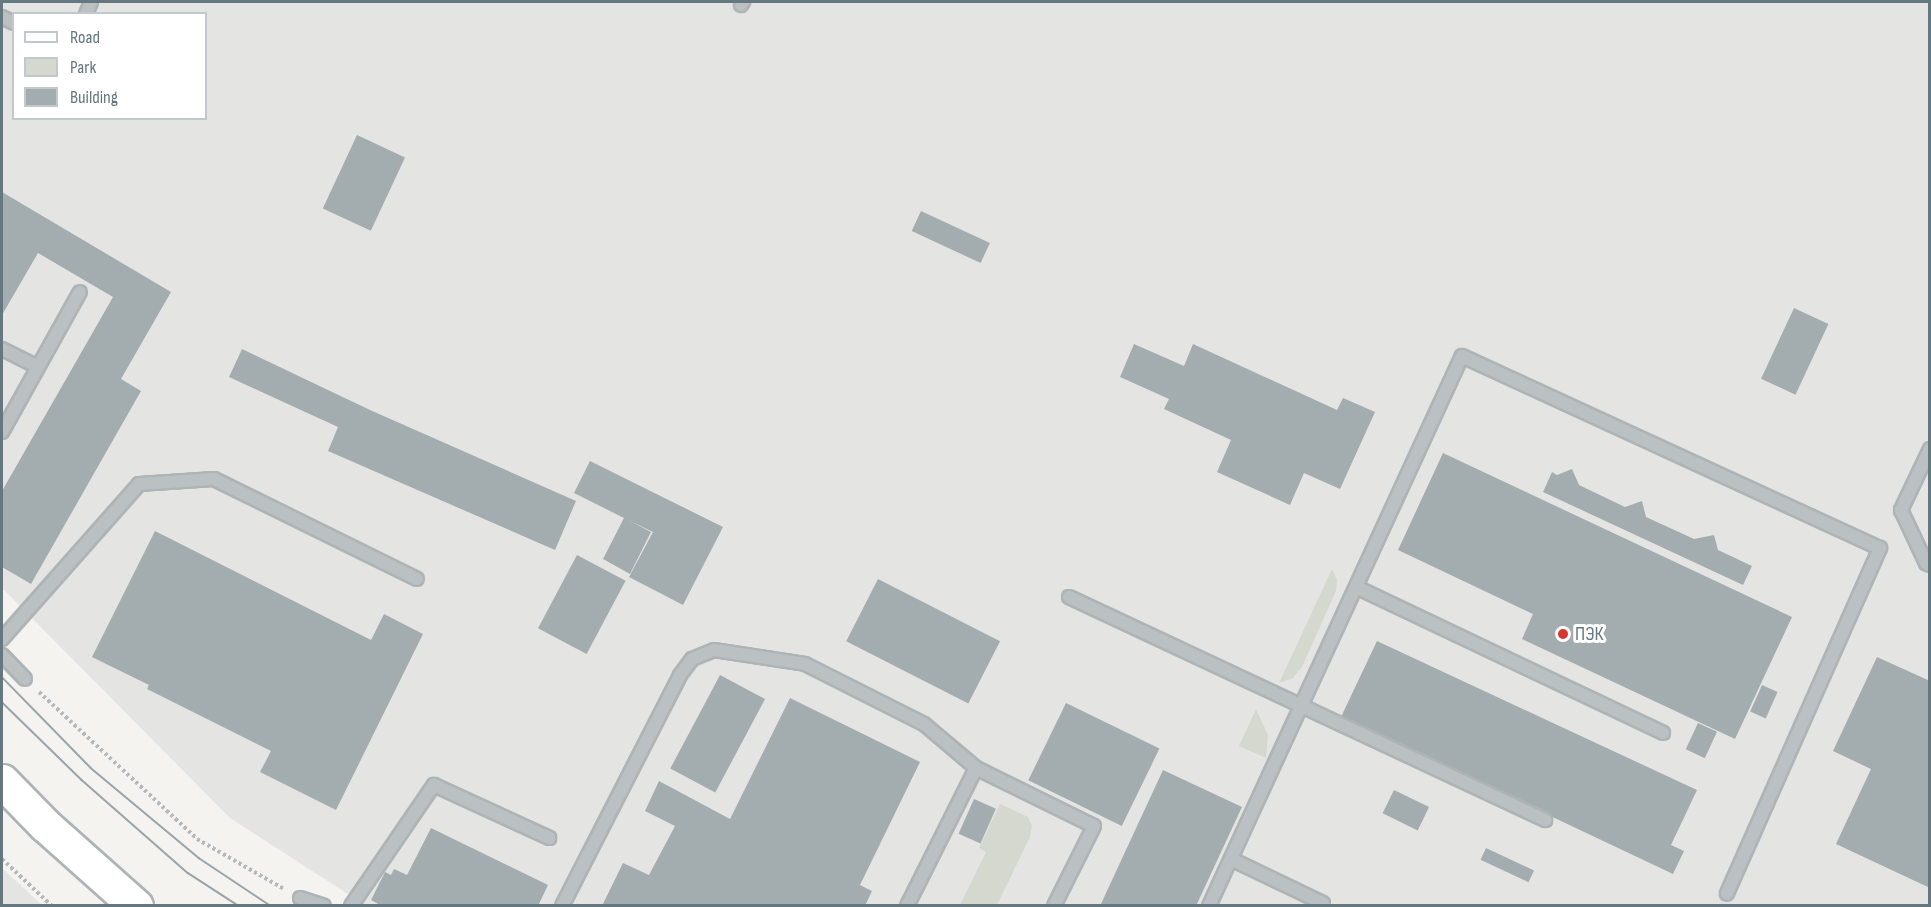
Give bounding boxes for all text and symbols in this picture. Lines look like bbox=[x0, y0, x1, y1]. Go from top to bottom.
legend bbox=[12, 12, 207, 120]
text: Road bbox=[70, 27, 100, 48]
text: Park bbox=[70, 57, 96, 78]
text: Building bbox=[70, 87, 118, 108]
place label: ПЭК bbox=[1575, 622, 1603, 646]
marker: ПЭК bbox=[1556, 627, 1570, 641]

